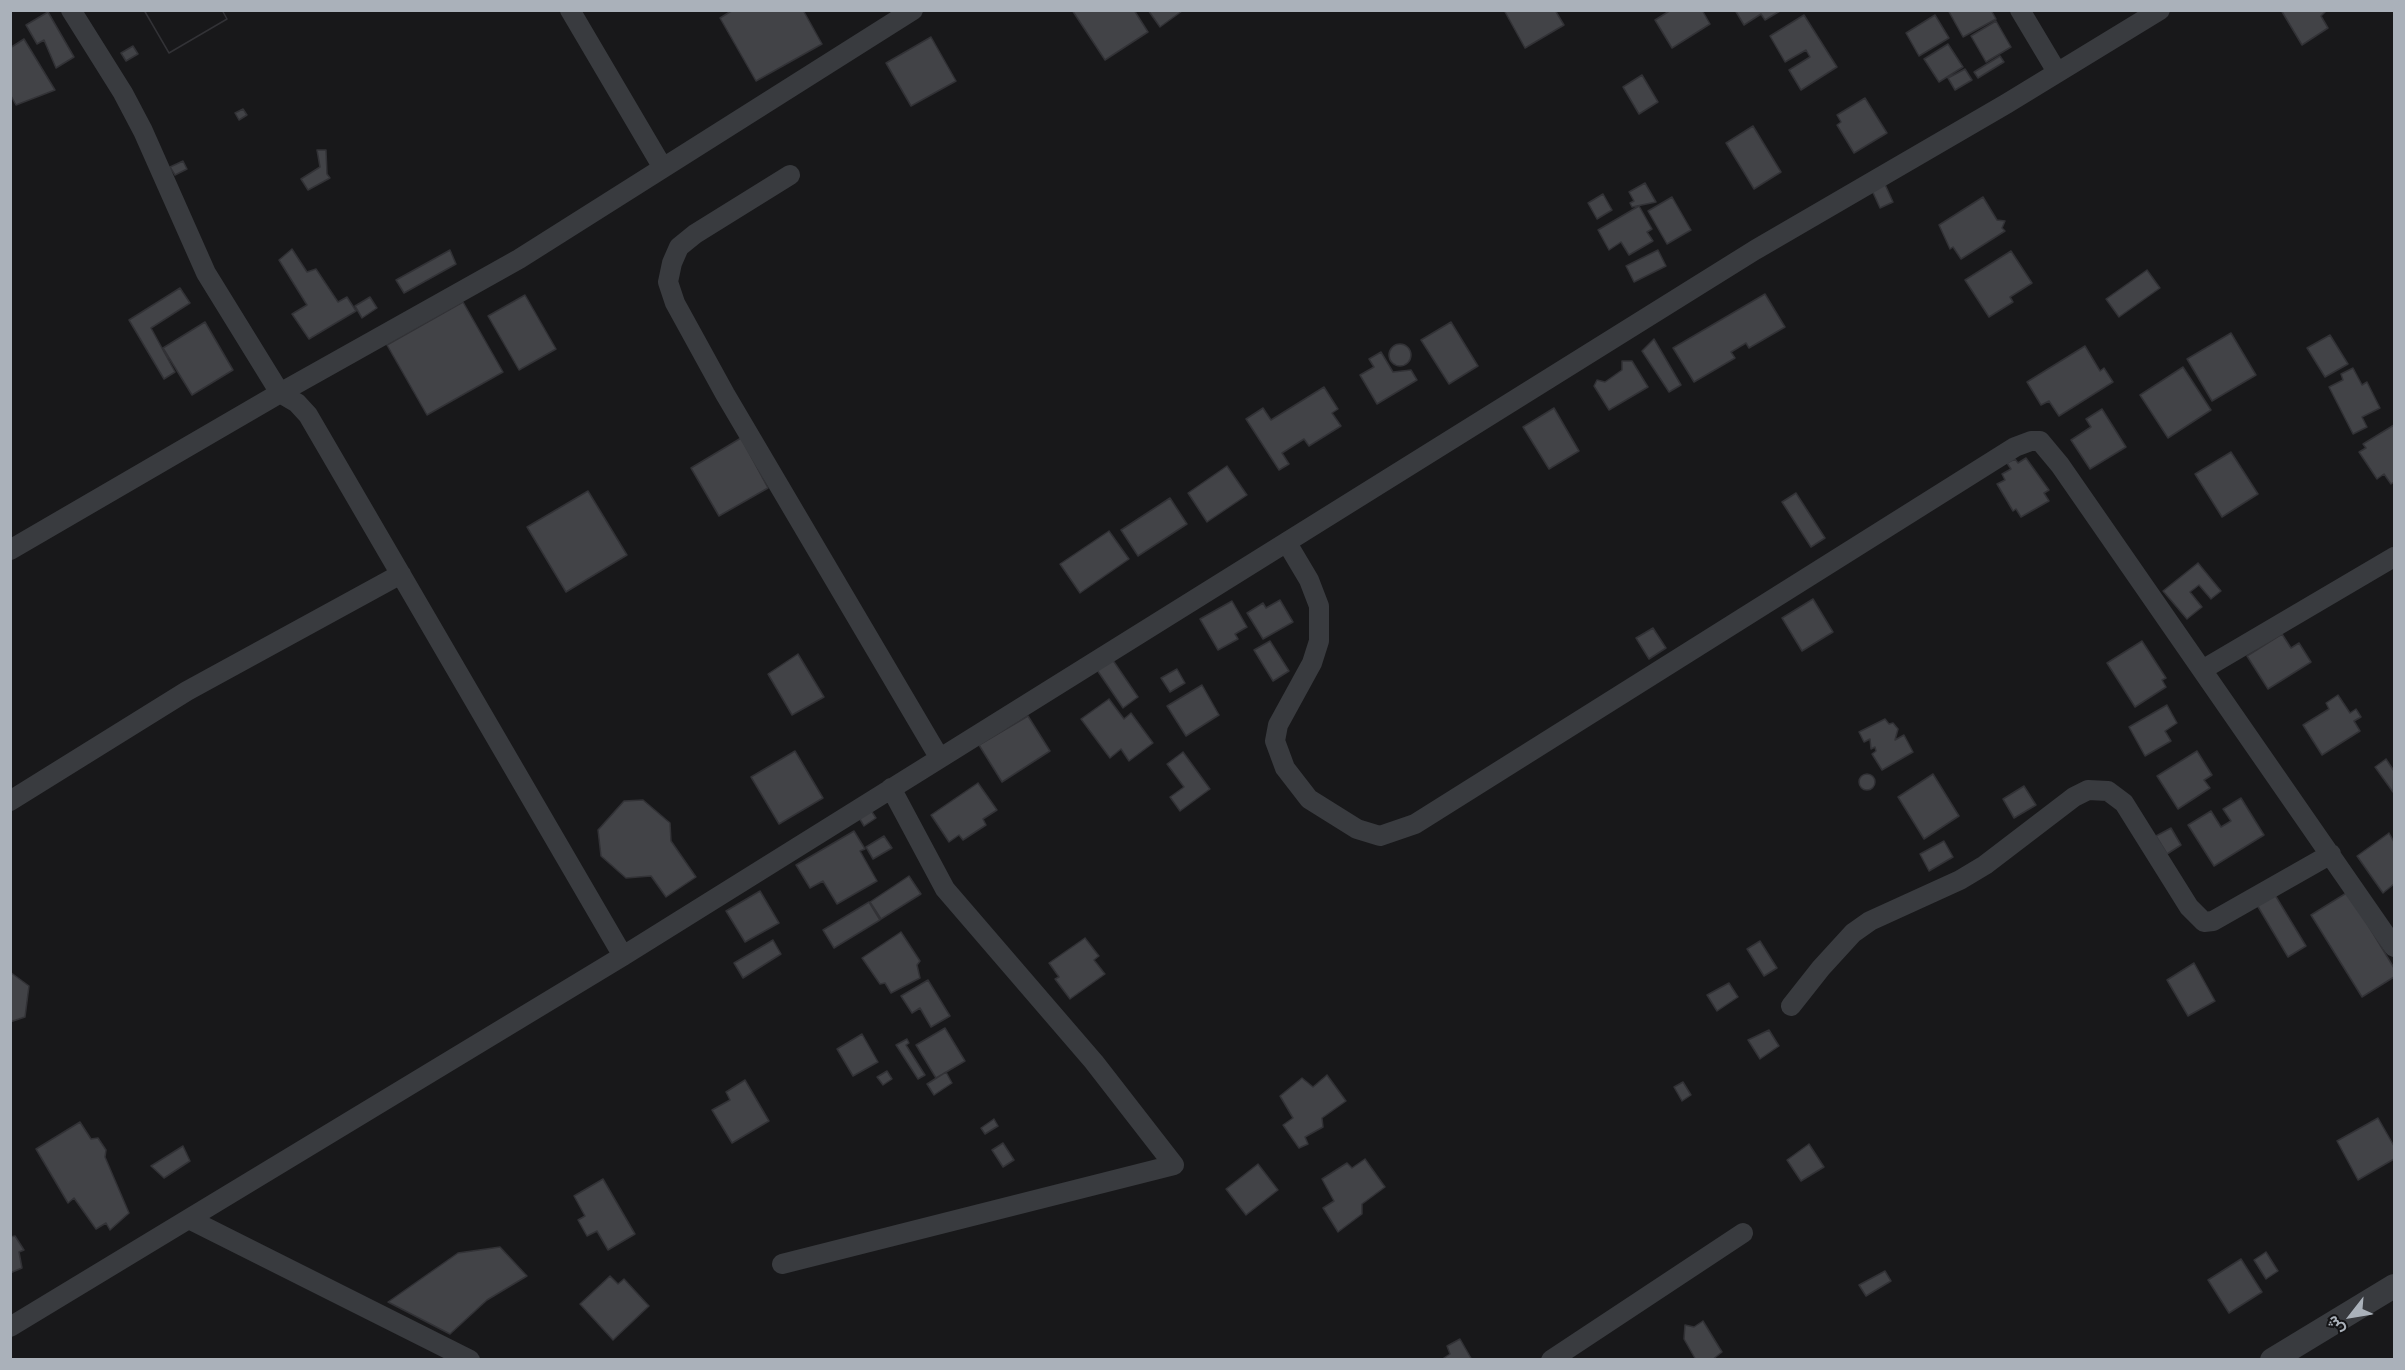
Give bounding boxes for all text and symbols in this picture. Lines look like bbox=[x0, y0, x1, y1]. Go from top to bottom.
north arrow bbox=[2321, 1286, 2381, 1346]
text: ش bbox=[2320, 1311, 2350, 1340]

